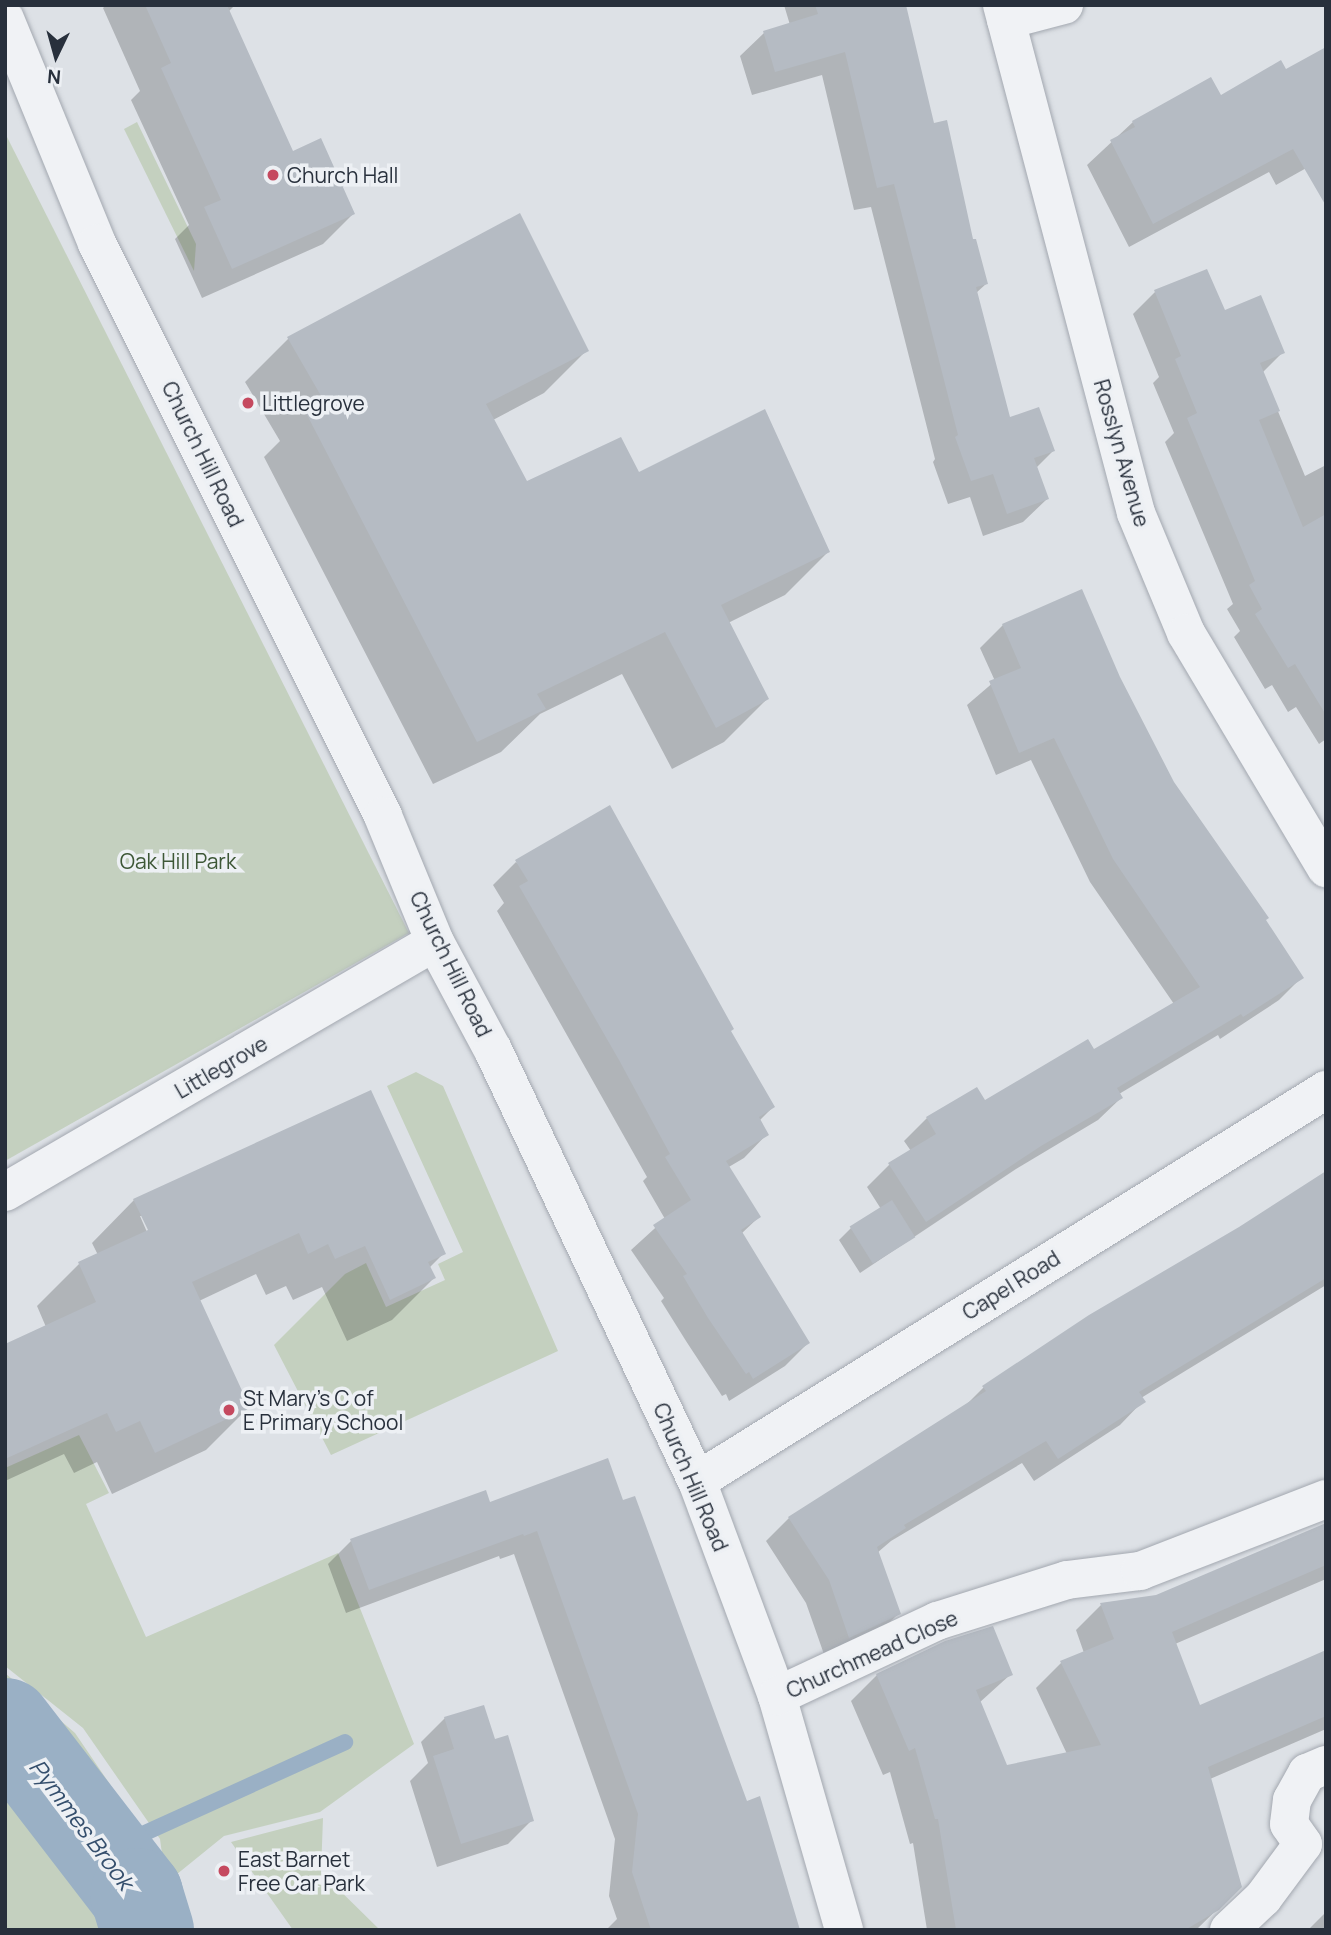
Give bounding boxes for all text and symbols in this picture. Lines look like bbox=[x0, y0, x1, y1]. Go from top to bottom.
north arrow bbox=[21, 21, 91, 91]
text: N bbox=[46, 63, 62, 90]
place label: Church Hall bbox=[287, 162, 398, 188]
marker: Church Hall bbox=[265, 167, 281, 183]
street label: Rosslyn Avenue bbox=[1089, 376, 1155, 530]
street label: Church Hill Road bbox=[157, 377, 249, 531]
place label: Littlegrove bbox=[262, 390, 365, 416]
marker: Littlegrove bbox=[240, 395, 256, 411]
park label: Oak Hill Park bbox=[120, 848, 236, 874]
street label: Church Hill Road bbox=[405, 887, 497, 1041]
street label: Littlegrove bbox=[170, 1030, 272, 1104]
street label: Capel Road bbox=[958, 1245, 1064, 1325]
place label: St Mary's C of E Primary School bbox=[243, 1385, 403, 1435]
street label: Church Hill Road bbox=[648, 1399, 734, 1555]
marker: St Mary's C of E Primary School bbox=[221, 1402, 237, 1418]
street label: Churchmead Close bbox=[782, 1605, 962, 1703]
water label: Pymmes Brook bbox=[24, 1753, 140, 1895]
place label: East Barnet Free Car Park bbox=[238, 1846, 365, 1896]
marker: East Barnet Free Car Park bbox=[216, 1863, 232, 1879]

